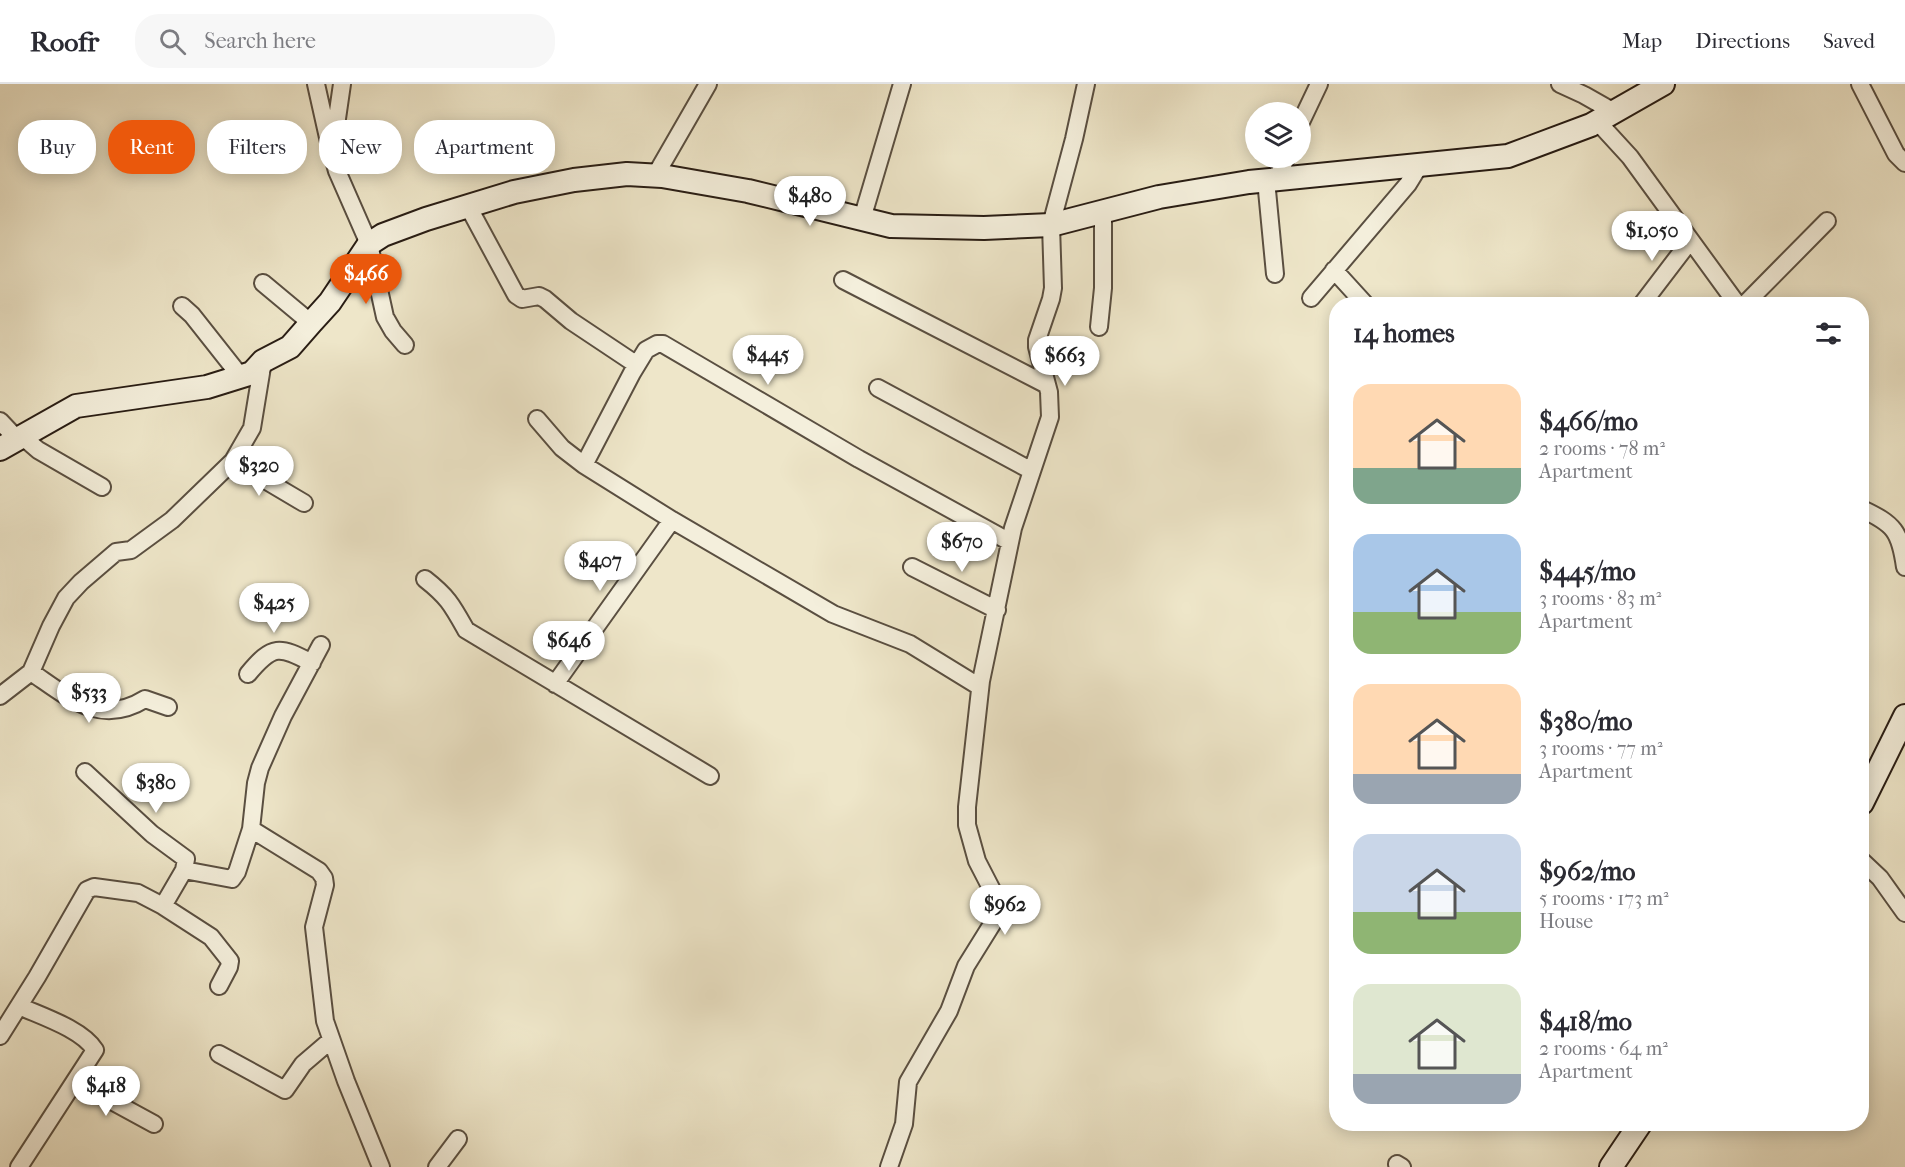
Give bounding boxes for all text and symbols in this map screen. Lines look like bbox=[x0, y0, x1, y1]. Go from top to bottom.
search box bbox=[135, 14, 555, 68]
text: Roofr bbox=[30, 25, 99, 58]
icon: search bbox=[156, 25, 189, 58]
text: Search here bbox=[204, 28, 316, 54]
text: Map bbox=[1622, 29, 1662, 53]
text: Directions bbox=[1695, 29, 1790, 53]
text: Saved bbox=[1823, 29, 1875, 53]
map controls bbox=[1245, 102, 1311, 168]
button: layers bbox=[1245, 102, 1311, 168]
chip: Buy bbox=[18, 120, 96, 174]
chip: Rent bbox=[108, 120, 195, 174]
chip: Filters bbox=[207, 120, 307, 174]
chip: New bbox=[319, 120, 402, 174]
chip: Apartment bbox=[414, 120, 555, 174]
pin: $480 bbox=[774, 176, 846, 227]
text: $480 bbox=[788, 184, 832, 207]
pin: $1,050 bbox=[1603, 211, 1701, 262]
text: $1,050 bbox=[1626, 219, 1678, 242]
pin: $466 bbox=[330, 254, 402, 305]
text: $466 bbox=[344, 262, 388, 285]
icon: filters bbox=[1812, 317, 1845, 350]
text: 14 homes bbox=[1353, 318, 1455, 349]
pin: $445 bbox=[732, 335, 804, 386]
pin: $663 bbox=[1029, 336, 1101, 387]
text: $445 bbox=[747, 343, 789, 366]
text: $663 bbox=[1045, 344, 1085, 367]
text: $466/mo bbox=[1539, 406, 1638, 437]
icon: home bbox=[1401, 408, 1473, 480]
text: 2 rooms · 78 m² bbox=[1539, 437, 1665, 460]
pin: $320 bbox=[223, 446, 295, 497]
text: $320 bbox=[239, 454, 279, 477]
text: Apartment bbox=[1539, 460, 1633, 483]
pin: $670 bbox=[926, 522, 998, 573]
text: $670 bbox=[941, 530, 983, 553]
pin: $407 bbox=[564, 541, 636, 592]
text: $407 bbox=[578, 549, 622, 572]
text: $445/mo bbox=[1539, 556, 1636, 587]
icon: home bbox=[1401, 558, 1473, 630]
pin: $425 bbox=[238, 583, 310, 634]
text: 3 rooms · 83 m² bbox=[1539, 587, 1662, 610]
text: $425 bbox=[253, 591, 295, 614]
text: Apartment bbox=[1539, 610, 1633, 633]
pin: $646 bbox=[533, 621, 605, 672]
text: $646 bbox=[547, 629, 591, 652]
pin: $533 bbox=[53, 673, 125, 724]
text: $533 bbox=[71, 681, 107, 704]
text: $380/mo bbox=[1539, 706, 1632, 737]
icon: home bbox=[1401, 708, 1473, 780]
text: 3 rooms · 77 m² bbox=[1539, 737, 1663, 760]
text: Apartment bbox=[1539, 760, 1633, 783]
pin: $380 bbox=[120, 763, 192, 814]
text: $380 bbox=[136, 771, 176, 794]
text: $962/mo bbox=[1539, 856, 1635, 887]
icon: home bbox=[1401, 858, 1473, 930]
pin: $962 bbox=[969, 885, 1041, 936]
text: 5 rooms · 173 m² bbox=[1539, 887, 1669, 910]
text: $962 bbox=[984, 893, 1026, 916]
text: House bbox=[1539, 910, 1593, 933]
text: $418/mo bbox=[1539, 1006, 1632, 1037]
icon: home bbox=[1401, 1008, 1473, 1080]
text: 2 rooms · 64 m² bbox=[1539, 1037, 1668, 1060]
text: Apartment bbox=[1539, 1060, 1633, 1083]
pin: $418 bbox=[70, 1066, 142, 1117]
text: $418 bbox=[86, 1074, 126, 1097]

